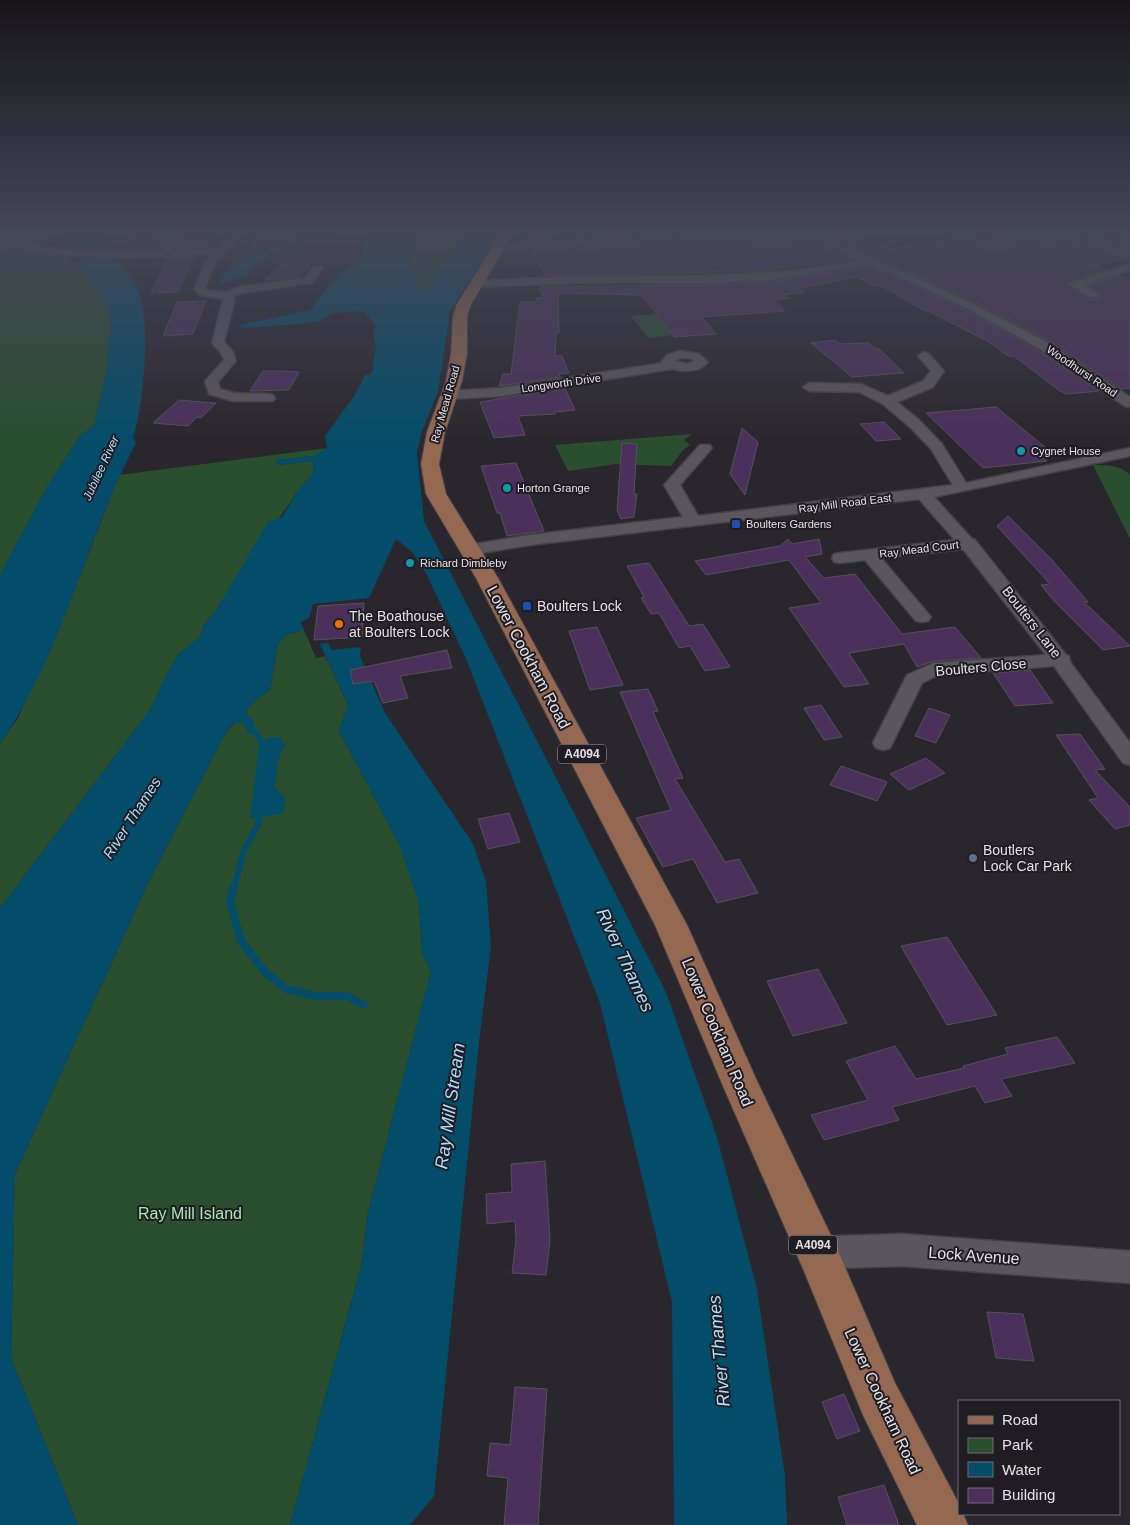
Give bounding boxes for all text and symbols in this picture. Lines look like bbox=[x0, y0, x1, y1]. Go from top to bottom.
street label: Woodhurst Road bbox=[1045, 343, 1119, 399]
street label: Ray Mead Road bbox=[428, 364, 462, 444]
street label: Longworth Drive bbox=[521, 371, 601, 395]
water label: Jubilee River bbox=[80, 433, 122, 503]
marker: Cygnet House bbox=[1015, 445, 1027, 457]
place label: Cygnet House bbox=[1031, 445, 1101, 457]
marker: Horton Grange bbox=[501, 482, 513, 494]
place label: Horton Grange bbox=[517, 482, 590, 494]
street label: Ray Mill Road East bbox=[798, 491, 892, 515]
marker: Boulters Gardens bbox=[730, 518, 742, 530]
place label: Boulters Gardens bbox=[746, 518, 832, 530]
street label: Ray Mead Court bbox=[879, 538, 959, 560]
marker: Richard Dimbleby bbox=[404, 557, 416, 569]
place label: Richard Dimbleby bbox=[420, 557, 507, 569]
street label: Lower Cookham Road bbox=[484, 583, 573, 732]
street label: Boulters Lane bbox=[999, 583, 1065, 661]
place label: Boulters Lock bbox=[537, 598, 623, 614]
marker: Boulters Lock bbox=[521, 600, 533, 612]
place label: The Boathouse at Boulters Lock bbox=[349, 608, 450, 640]
marker: The Boathouse at Boulters Lock bbox=[333, 618, 345, 630]
street label: Boulters Close bbox=[935, 655, 1027, 679]
road number: A4094 bbox=[558, 744, 606, 764]
water label: River Thames bbox=[99, 774, 164, 862]
place label: Boutlers Lock Car Park bbox=[983, 842, 1073, 874]
marker: Boutlers Lock Car Park bbox=[967, 852, 979, 864]
water label: River Thames bbox=[592, 905, 658, 1015]
street label: Lower Cookham Road bbox=[679, 956, 756, 1109]
water label: Ray Mill Stream bbox=[431, 1042, 469, 1170]
park label: Ray Mill Island bbox=[138, 1205, 242, 1222]
road number: A4094 bbox=[789, 1236, 837, 1254]
street label: Lock Avenue bbox=[928, 1244, 1020, 1267]
water label: River Thames bbox=[704, 1294, 734, 1408]
street label: Lower Cookham Road bbox=[841, 1325, 924, 1477]
legend bbox=[958, 1400, 1120, 1515]
text: Road bbox=[1002, 1411, 1038, 1428]
text: Park bbox=[1002, 1436, 1033, 1453]
text: Water bbox=[1002, 1461, 1041, 1478]
text: Building bbox=[1002, 1486, 1055, 1503]

